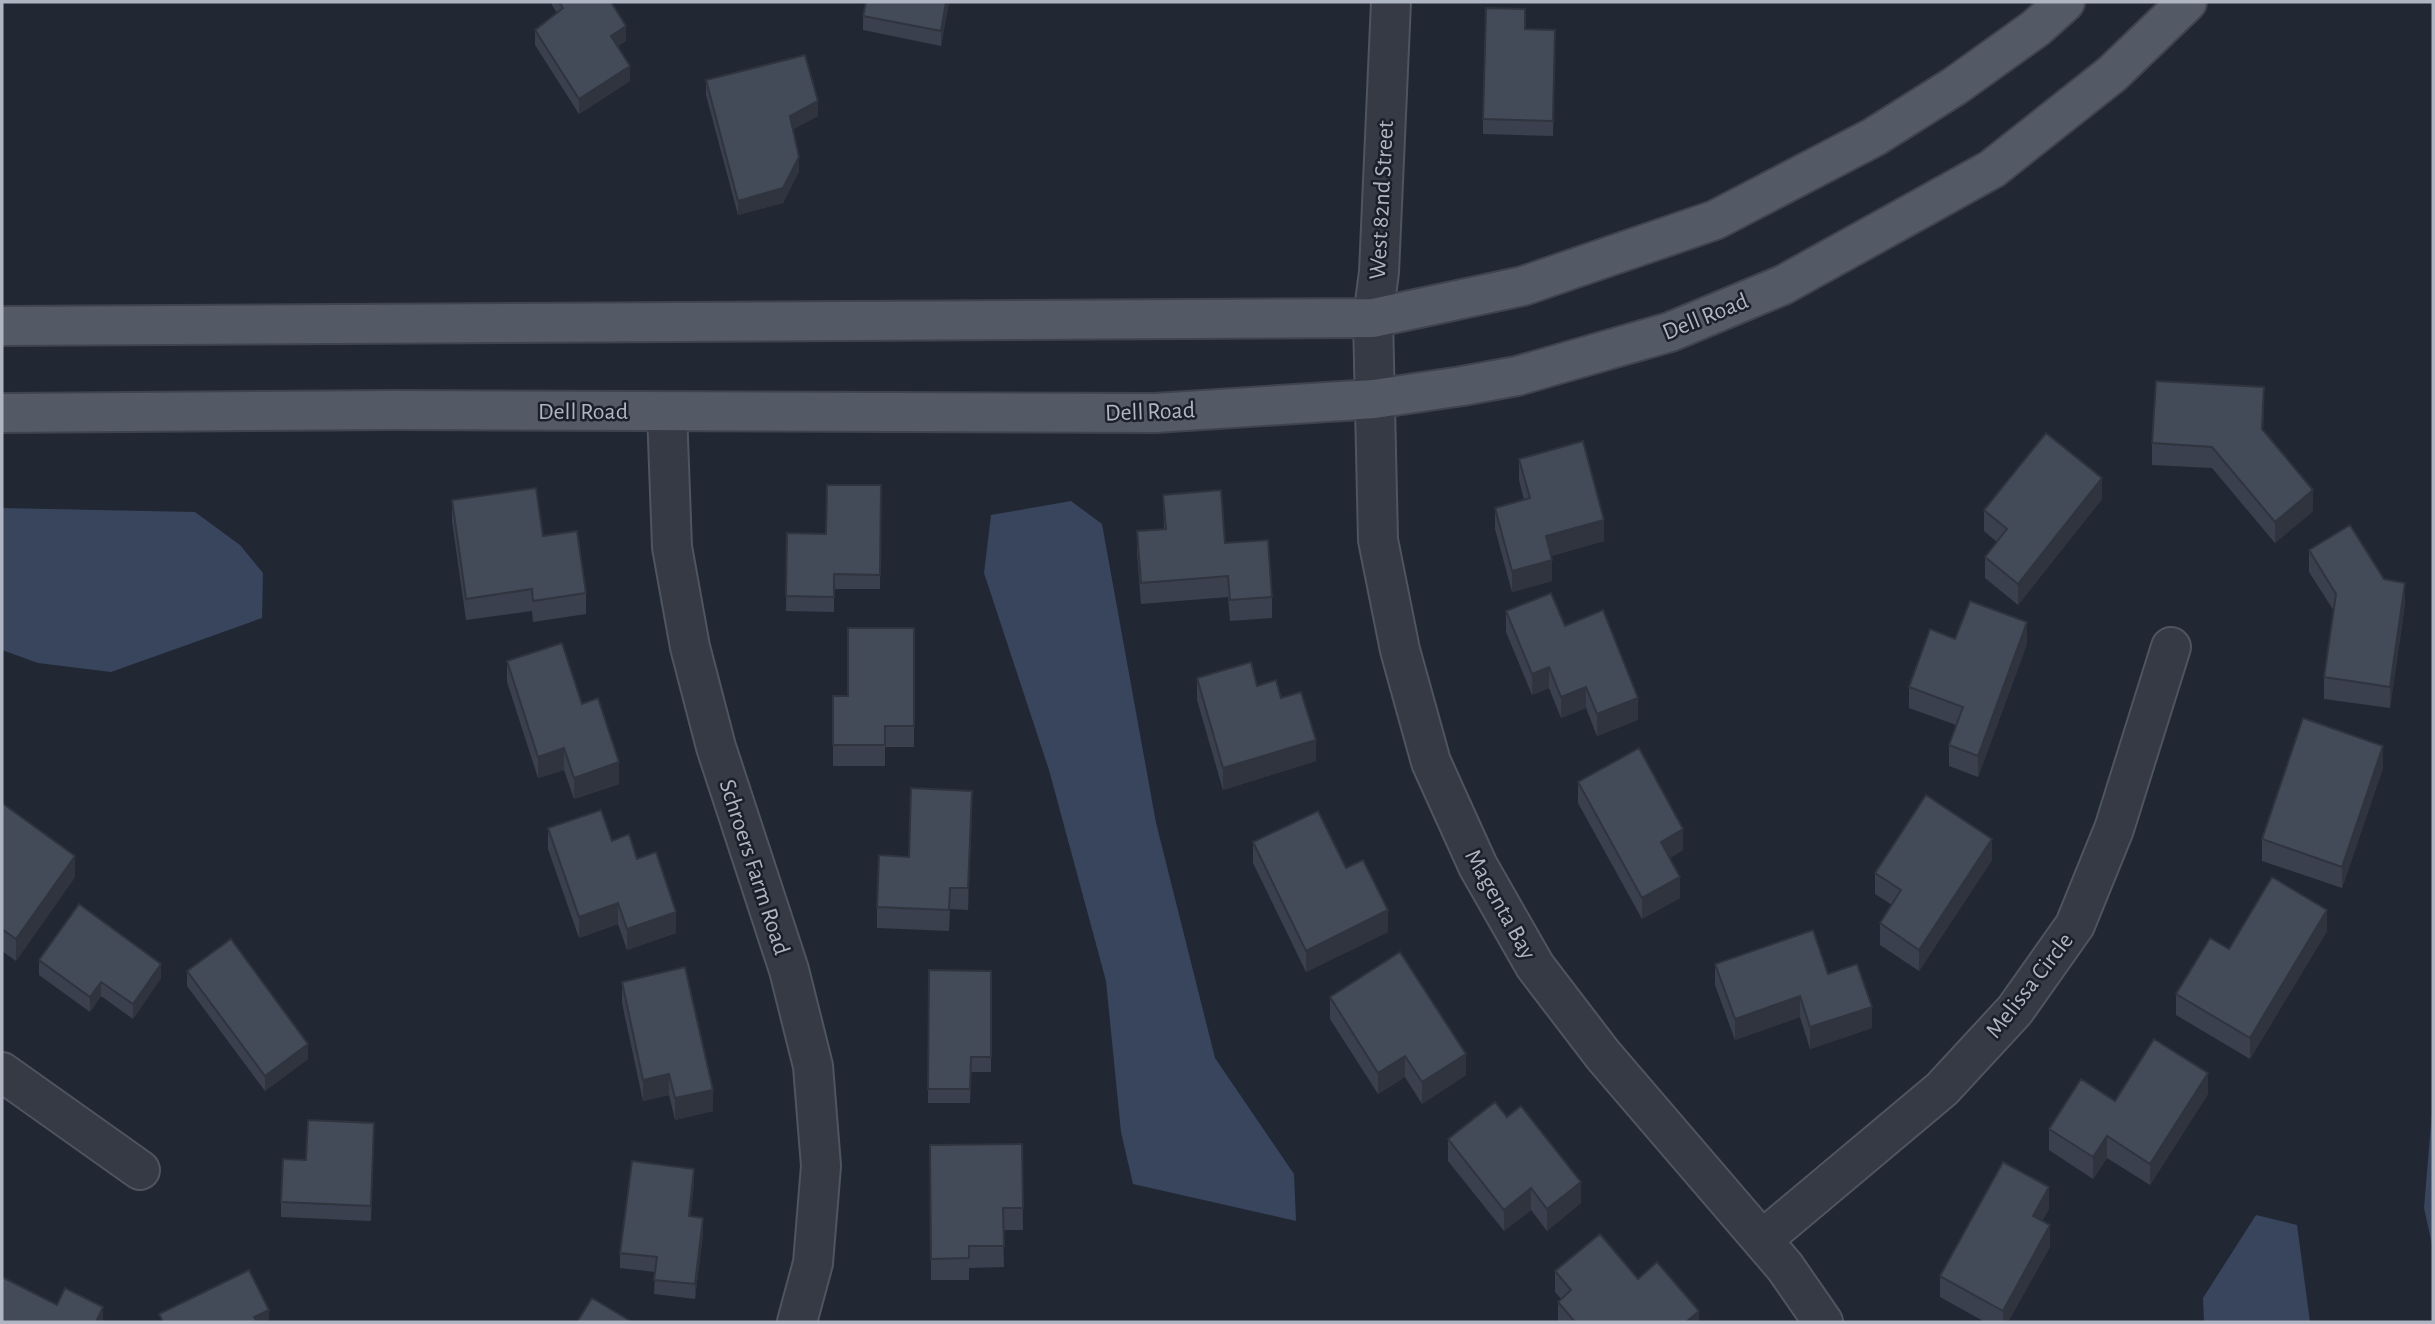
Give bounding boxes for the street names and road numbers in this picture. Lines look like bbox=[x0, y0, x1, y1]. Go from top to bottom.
street label: West 82nd Street bbox=[1366, 119, 1398, 280]
street label: Dell Road bbox=[1659, 289, 1752, 345]
street label: Dell Road bbox=[1105, 398, 1195, 426]
street label: Dell Road bbox=[538, 400, 628, 424]
street label: Schroers Farm Road bbox=[714, 777, 794, 958]
street label: Magenta Bay bbox=[1460, 846, 1540, 963]
street label: Melissa Circle bbox=[1981, 928, 2078, 1043]

